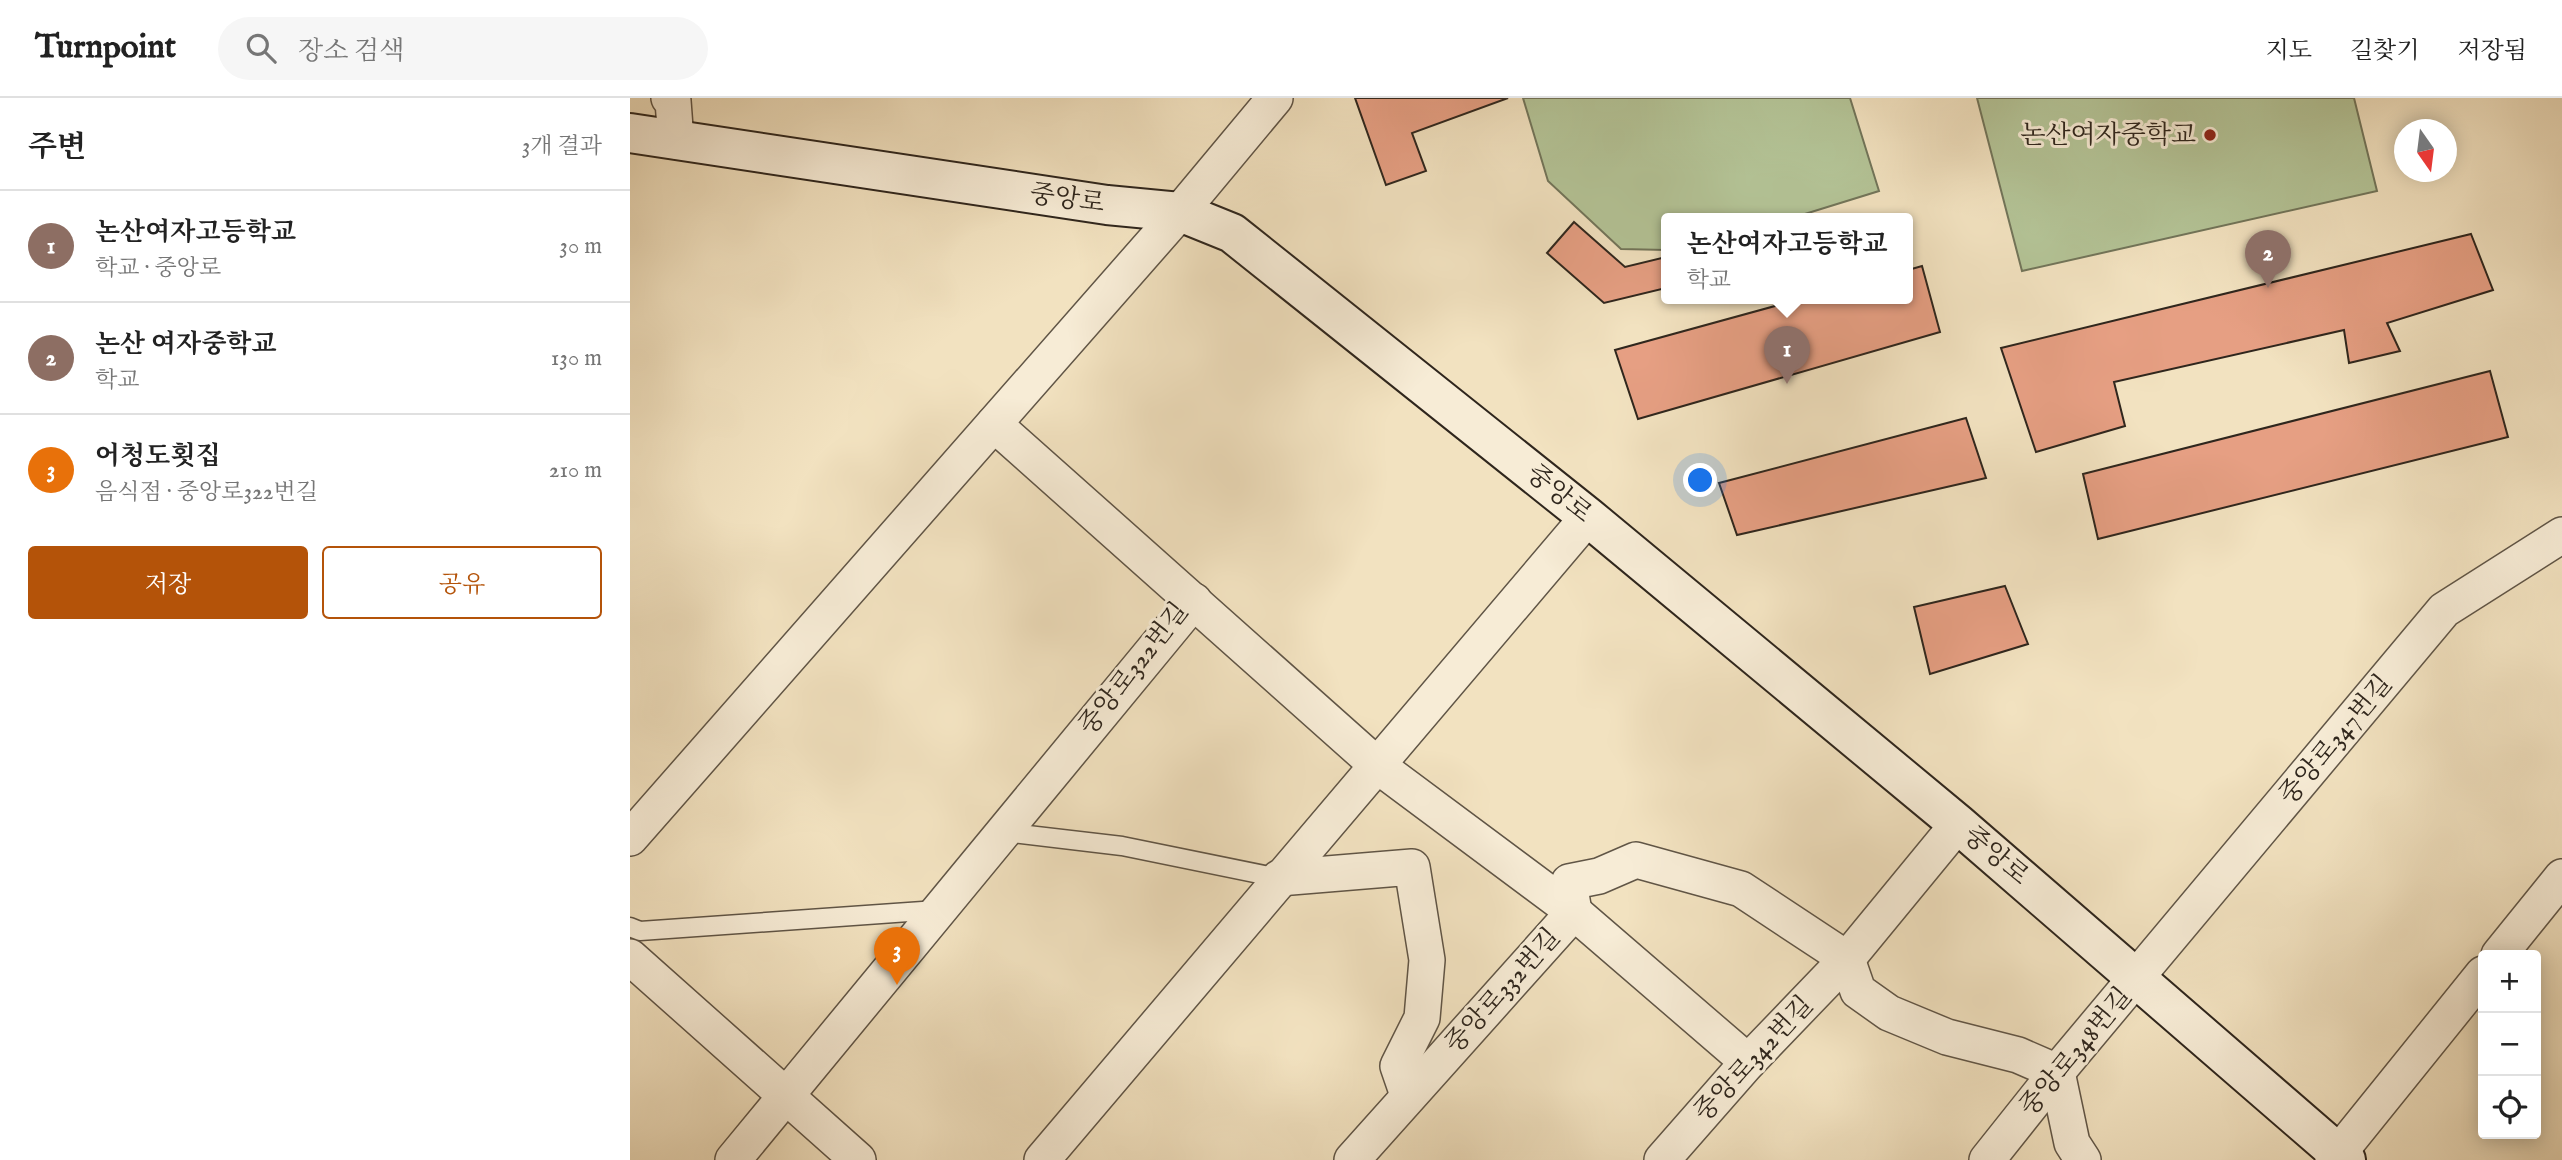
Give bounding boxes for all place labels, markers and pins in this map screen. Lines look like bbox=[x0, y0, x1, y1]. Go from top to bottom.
place label: 논산여자중학교 bbox=[2020, 119, 2196, 152]
marker: 논산여자중학교 bbox=[2202, 127, 2218, 143]
pin: 2 bbox=[2245, 230, 2291, 288]
pin: 1 bbox=[1764, 326, 1810, 384]
pin: 3 bbox=[874, 927, 920, 985]

